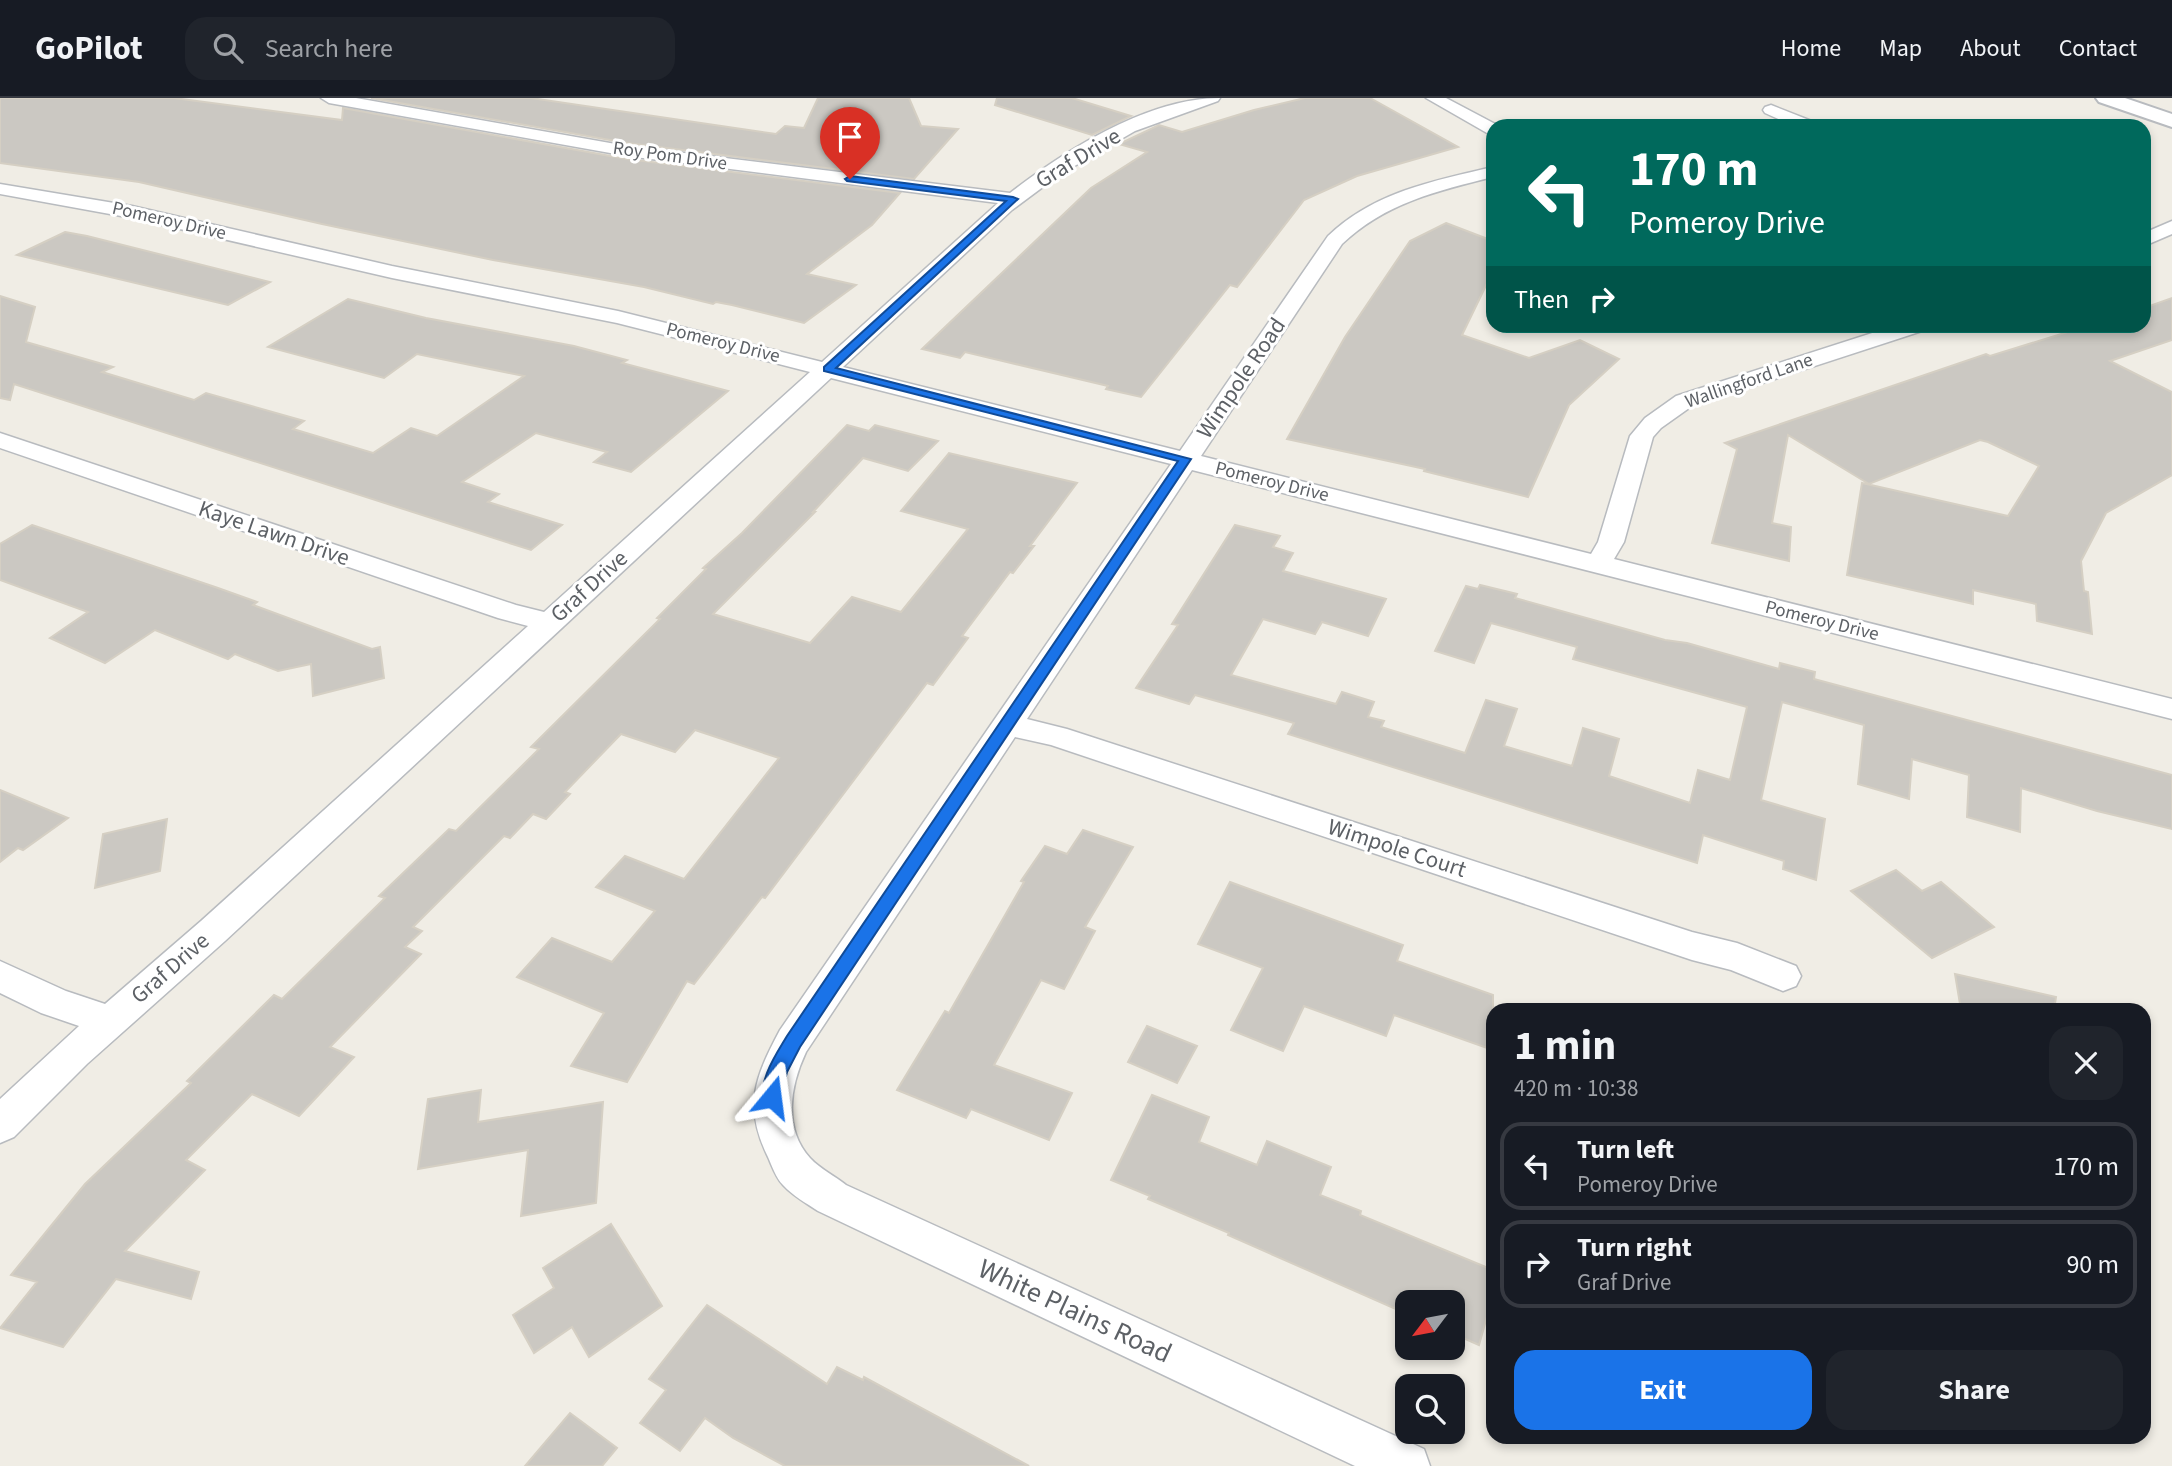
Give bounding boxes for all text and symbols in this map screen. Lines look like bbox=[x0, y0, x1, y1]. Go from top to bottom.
search box bbox=[185, 17, 675, 80]
text: GoPilot bbox=[35, 25, 143, 72]
icon: search bbox=[209, 29, 247, 67]
text: Search here bbox=[265, 30, 393, 67]
text: Home bbox=[1781, 31, 1841, 66]
text: Map bbox=[1879, 31, 1922, 66]
text: About bbox=[1960, 31, 2021, 66]
text: Contact bbox=[2059, 31, 2137, 66]
pin bbox=[820, 107, 880, 179]
icon: arrive bbox=[831, 118, 869, 156]
street label: Graf Drive bbox=[1029, 120, 1127, 196]
street label: Roy Pom Drive bbox=[611, 135, 729, 177]
text: 170 m bbox=[1629, 135, 1758, 205]
icon: left bbox=[1514, 147, 1605, 238]
street label: Pomeroy Drive bbox=[109, 195, 229, 247]
text: Pomeroy Drive bbox=[1629, 200, 1825, 246]
icon: right bbox=[1583, 280, 1621, 318]
text: Then bbox=[1514, 281, 1569, 318]
street label: Wimpole Road bbox=[1188, 311, 1294, 445]
street label: Pomeroy Drive bbox=[663, 316, 783, 370]
street label: Wallingford Lane bbox=[1681, 346, 1817, 416]
street label: Pomeroy Drive bbox=[1212, 455, 1332, 509]
street label: Kaye Lawn Drive bbox=[194, 492, 354, 574]
street label: Graf Drive bbox=[543, 542, 635, 630]
street label: Pomeroy Drive bbox=[1762, 594, 1882, 648]
street label: Wimpole Court bbox=[1324, 810, 1471, 886]
street label: Graf Drive bbox=[124, 925, 216, 1011]
text: 1 min bbox=[1514, 1016, 1616, 1076]
button: close bbox=[2049, 1026, 2123, 1100]
position arrow bbox=[735, 1060, 809, 1134]
text: 420 m · 10:38 bbox=[1514, 1072, 1638, 1105]
text: Turn left bbox=[1577, 1131, 1674, 1168]
icon: left bbox=[1518, 1147, 1556, 1185]
text: 170 m bbox=[2053, 1148, 2119, 1185]
text: Pomeroy Drive bbox=[1577, 1168, 1718, 1201]
text: Turn right bbox=[1577, 1229, 1692, 1266]
icon: right bbox=[1518, 1245, 1556, 1283]
text: 90 m bbox=[2066, 1246, 2119, 1283]
street label: White Plains Road bbox=[972, 1249, 1178, 1373]
text: Graf Drive bbox=[1577, 1266, 1671, 1299]
north arrow bbox=[1395, 1290, 1465, 1360]
map controls bbox=[1395, 1290, 1465, 1444]
button: Exit bbox=[1514, 1350, 1812, 1430]
button: Share bbox=[1826, 1350, 2123, 1430]
button: search bbox=[1395, 1374, 1465, 1444]

